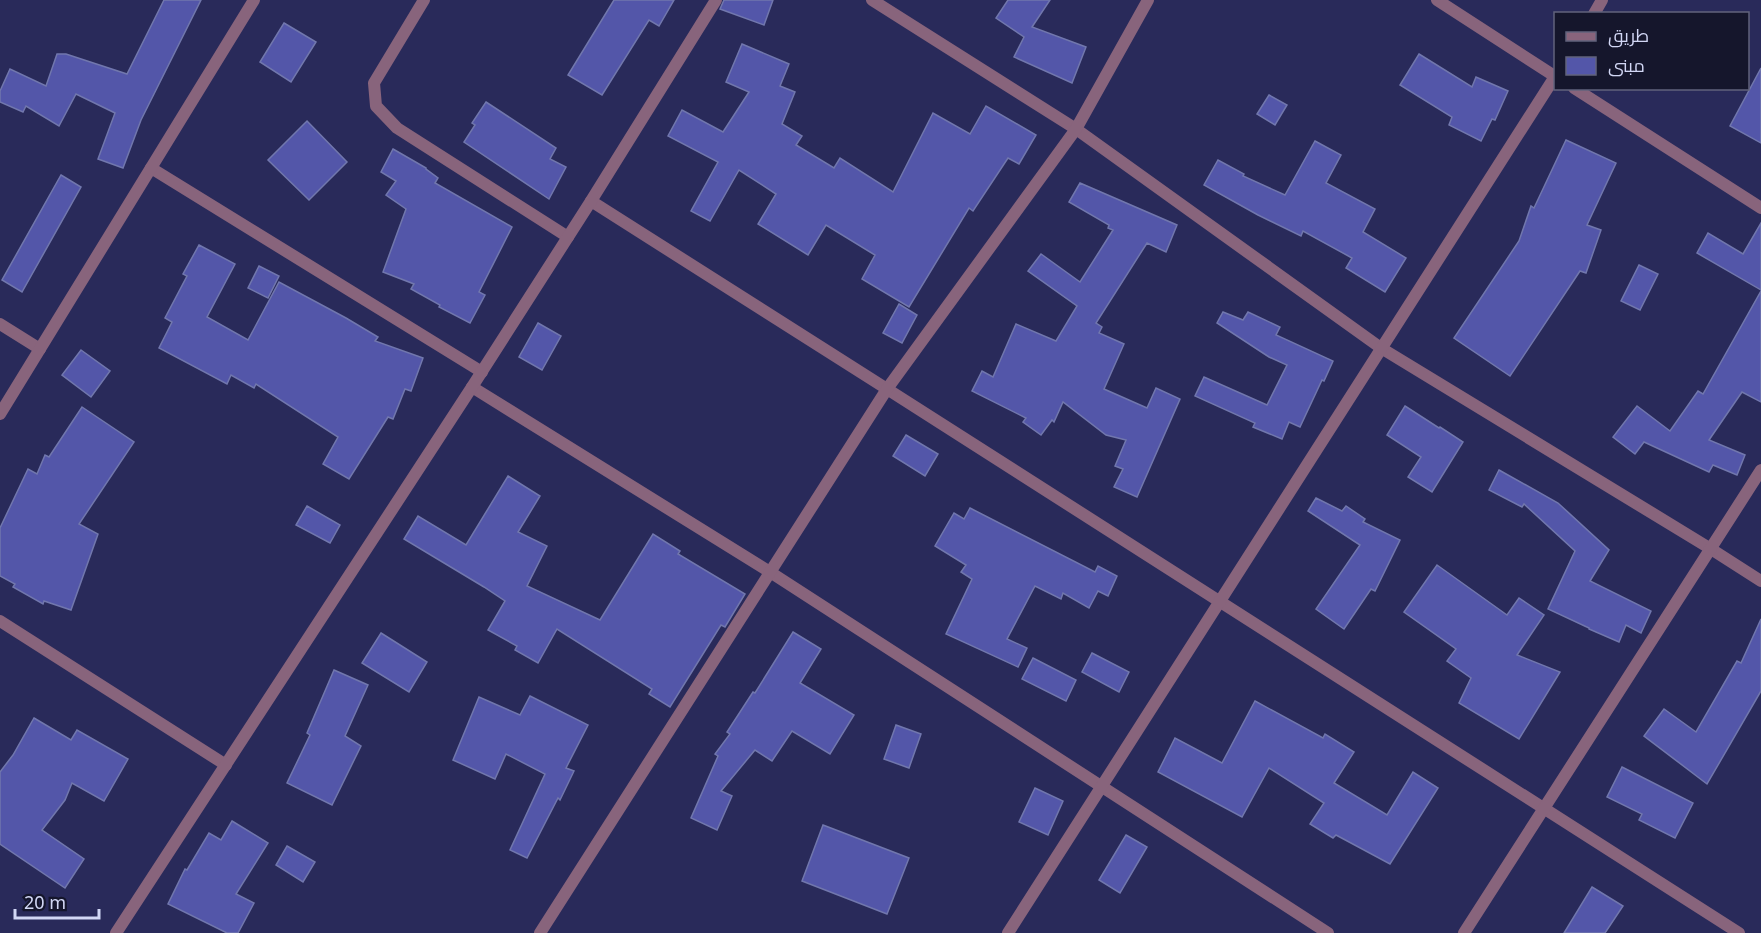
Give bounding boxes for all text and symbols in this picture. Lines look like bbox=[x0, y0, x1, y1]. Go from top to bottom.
legend bbox=[1554, 12, 1749, 90]
text: طريق bbox=[1608, 23, 1649, 48]
text: مبنى bbox=[1608, 53, 1645, 77]
scale bar bbox=[15, 882, 99, 920]
text: 20 m bbox=[24, 890, 66, 914]

